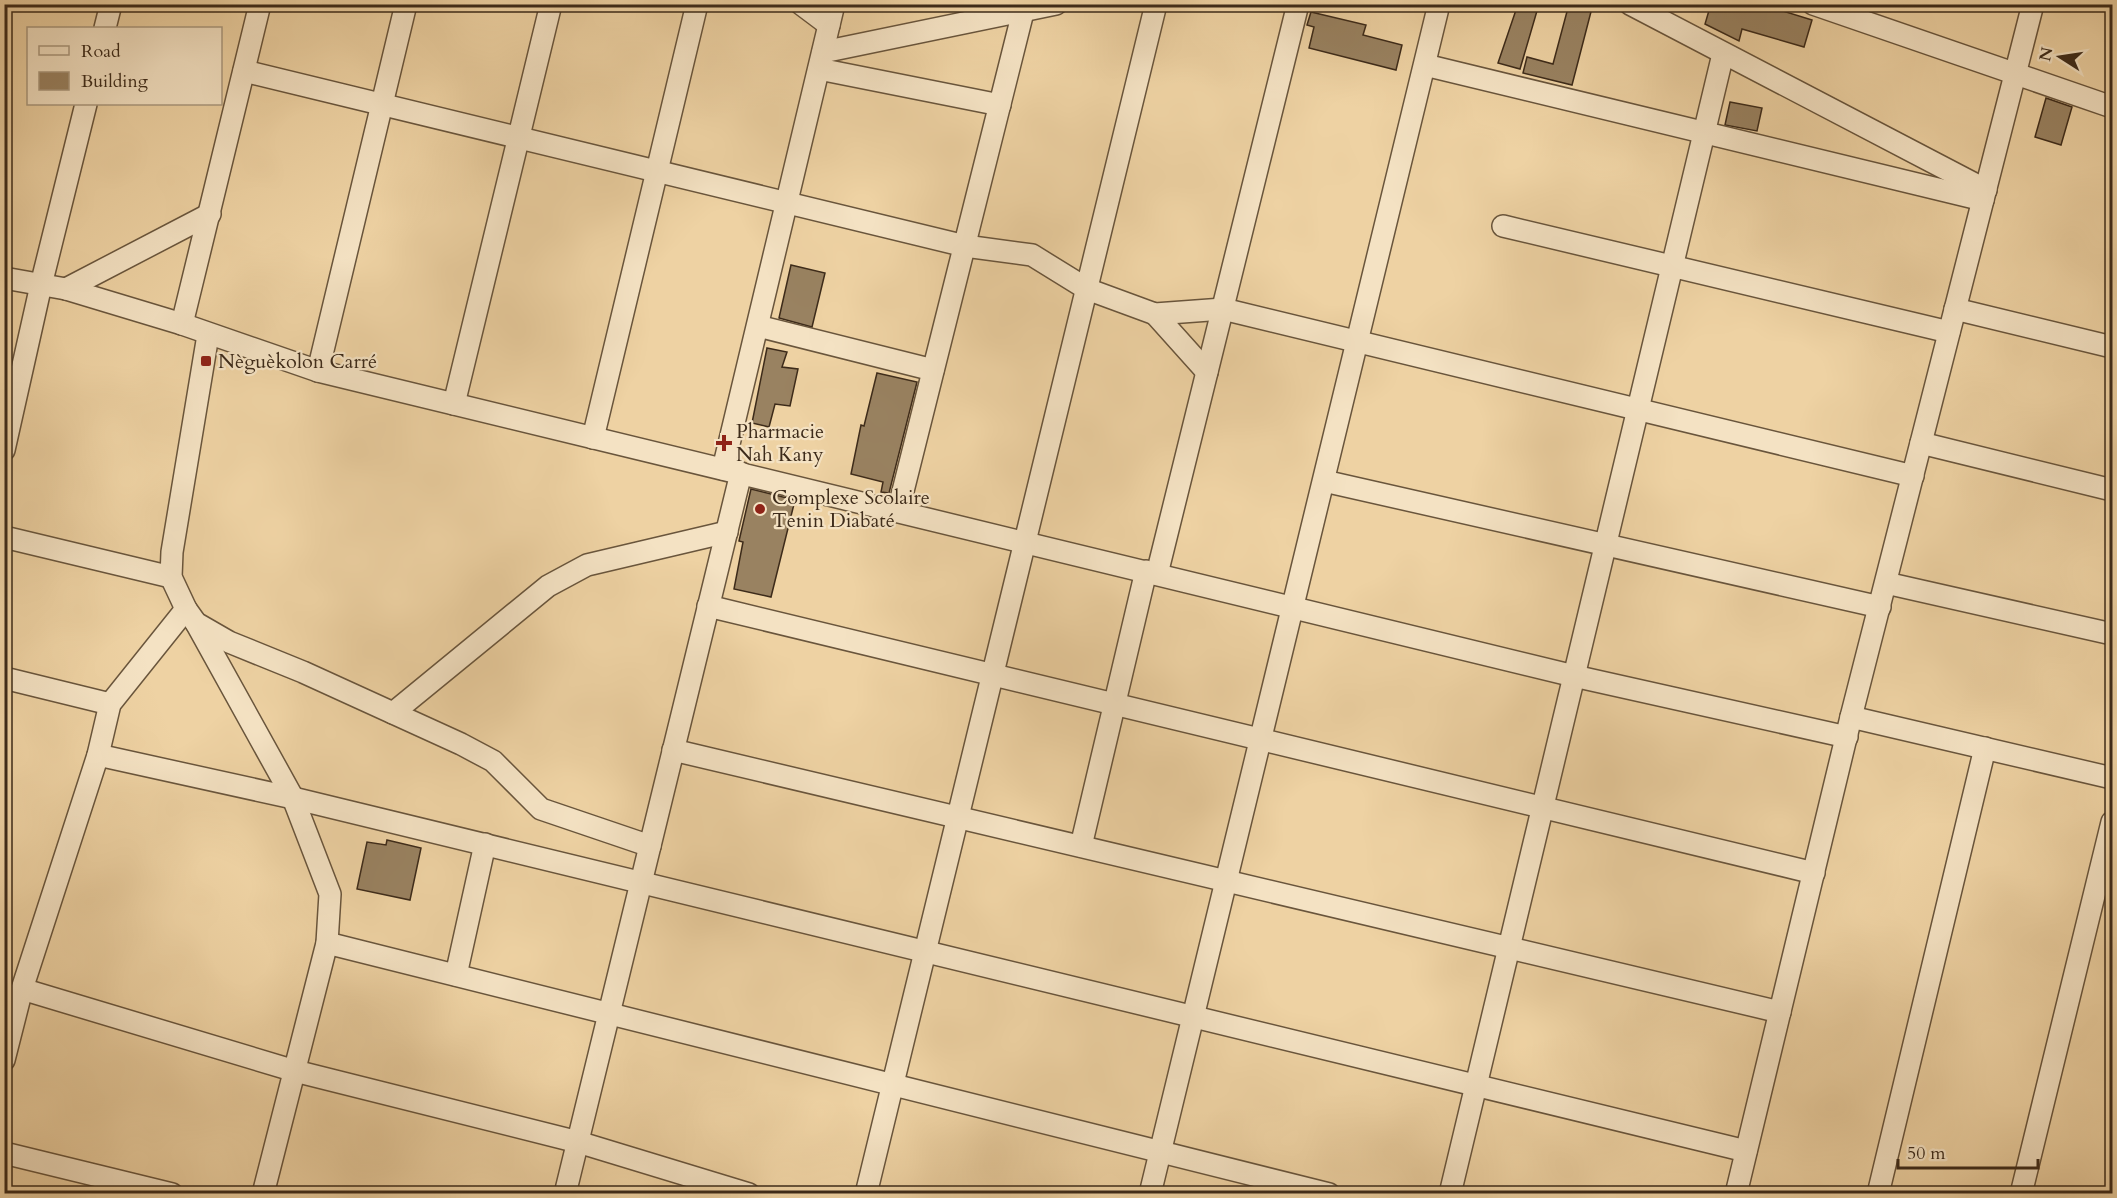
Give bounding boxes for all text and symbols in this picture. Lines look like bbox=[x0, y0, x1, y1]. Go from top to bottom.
legend bbox=[27, 27, 222, 105]
north arrow bbox=[2030, 27, 2090, 87]
text: Road bbox=[81, 39, 121, 64]
text: N bbox=[2034, 45, 2059, 63]
text: Building bbox=[81, 69, 149, 94]
place label: Nèguèkolon Carré bbox=[218, 348, 377, 375]
marker: Nèguèkolon Carré bbox=[199, 354, 213, 368]
place label: Pharmacie Nah Kany bbox=[736, 418, 824, 468]
marker: Pharmacie Nah Kany bbox=[717, 436, 731, 450]
place label: Complexe Scolaire Tenin Diabaté bbox=[772, 484, 930, 534]
marker: Complexe Scolaire Tenin Diabaté bbox=[753, 502, 767, 516]
scale bar bbox=[1898, 1132, 2038, 1170]
text: 50 m bbox=[1907, 1141, 1946, 1166]

